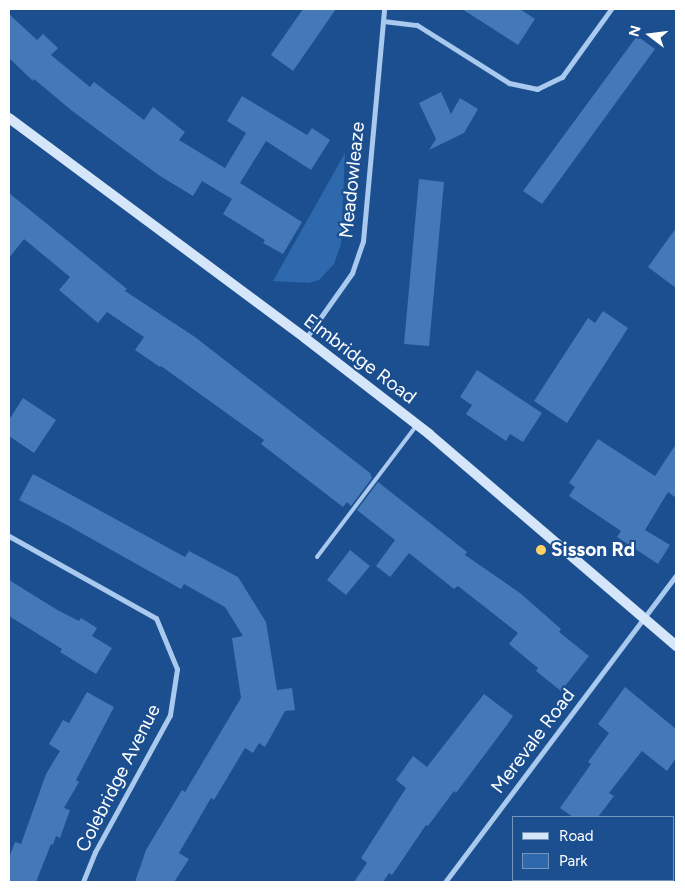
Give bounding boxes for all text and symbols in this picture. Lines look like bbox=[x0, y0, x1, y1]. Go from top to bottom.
north arrow bbox=[625, 10, 675, 60]
text: N bbox=[625, 24, 645, 38]
street label: Meadowleaze bbox=[335, 121, 369, 239]
street label: Elmbridge Road bbox=[299, 309, 421, 409]
place label: Sisson Rd bbox=[551, 539, 635, 561]
marker: Sisson Rd bbox=[535, 544, 547, 556]
street label: Merevale Road bbox=[486, 684, 580, 798]
street label: Colebridge Avenue bbox=[71, 700, 165, 856]
legend bbox=[512, 816, 675, 881]
text: Road bbox=[559, 827, 594, 845]
text: Park bbox=[559, 852, 588, 870]

